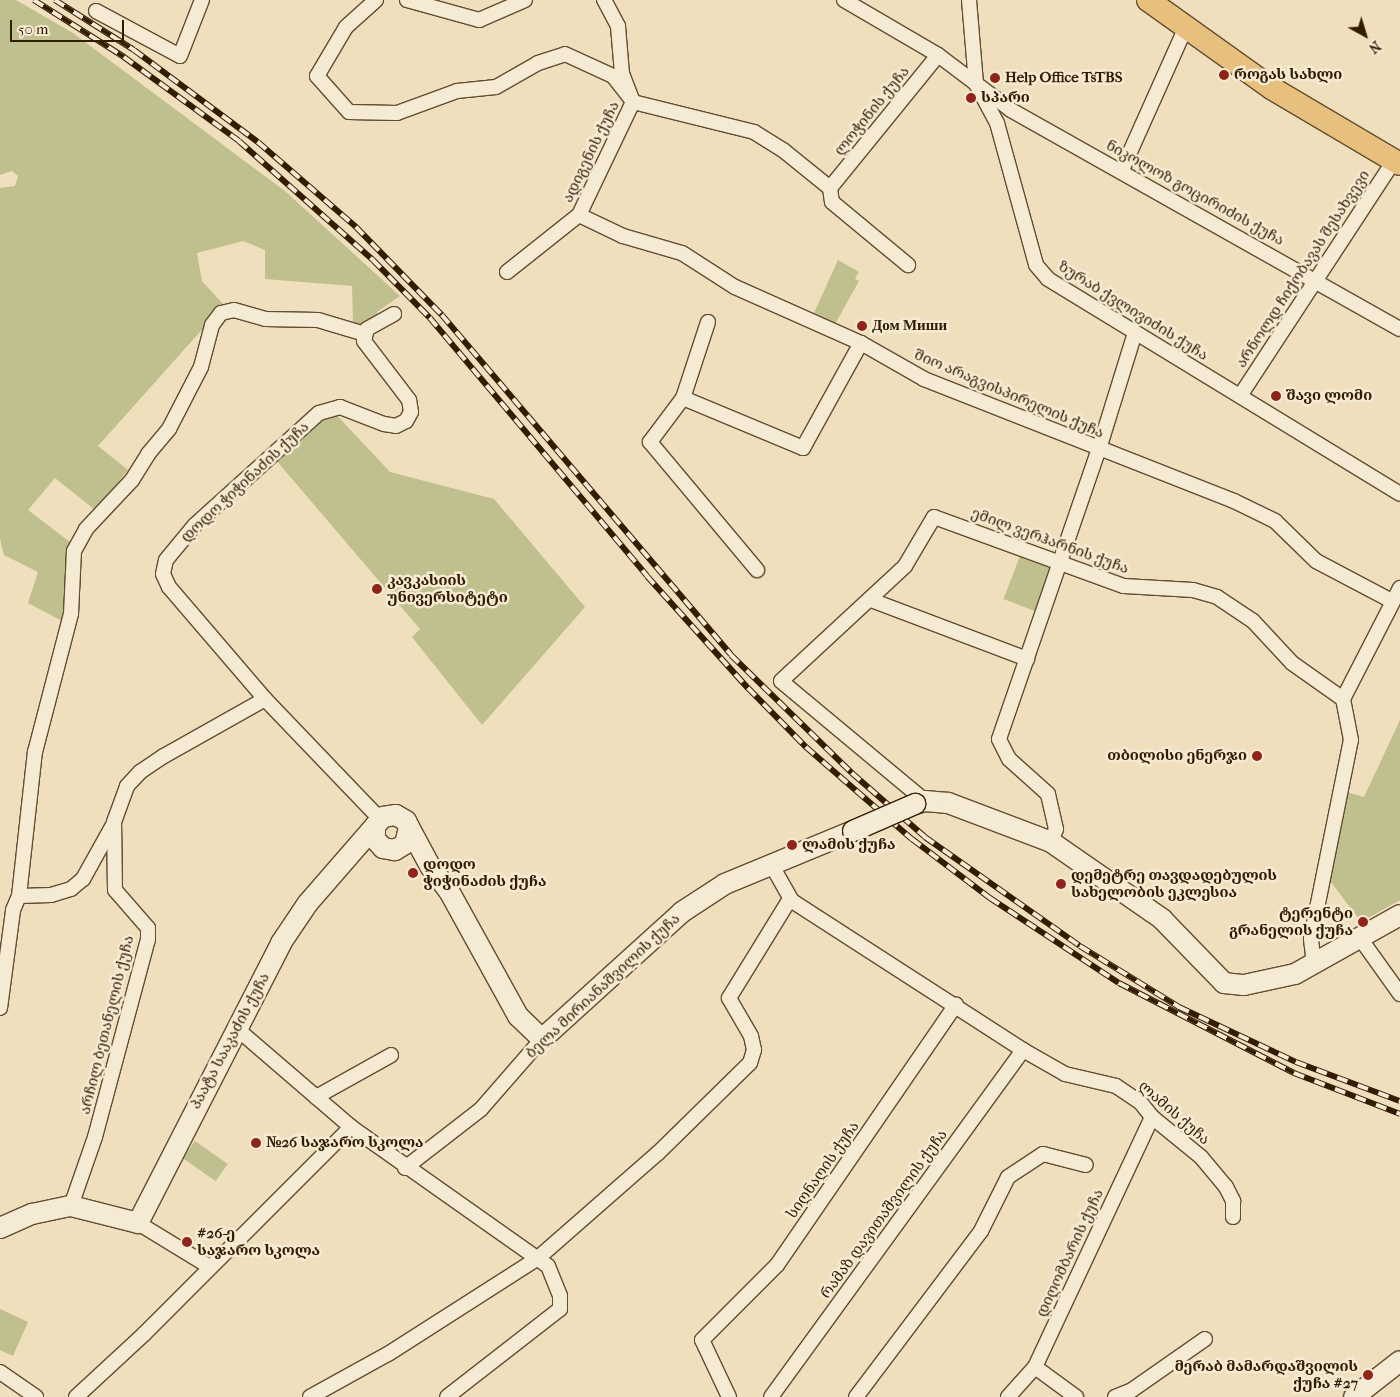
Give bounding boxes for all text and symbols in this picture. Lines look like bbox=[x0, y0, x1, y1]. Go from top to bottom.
scale bar bbox=[12, 10, 126, 42]
north arrow bbox=[1340, 10, 1390, 60]
text: 50 m bbox=[18, 20, 48, 38]
text: N bbox=[1365, 37, 1384, 57]
street label: ლოჭინის ქუჩა bbox=[831, 63, 913, 159]
place label: როგას სახლი bbox=[1234, 66, 1342, 84]
place label: Help Office TsTBS bbox=[1005, 69, 1123, 87]
marker: როგას სახლი bbox=[1218, 69, 1230, 81]
marker: Help Office TsTBS bbox=[989, 72, 1001, 84]
place label: სპარი bbox=[981, 89, 1030, 107]
marker: სპარი bbox=[965, 92, 977, 104]
street label: ადიგენის ქუჩა bbox=[559, 98, 623, 206]
street label: ნიკოლოზ გოცირიძის ქუჩა bbox=[1103, 136, 1287, 250]
street label: არნოლდ ჩიქობავას შესახვევი bbox=[1232, 167, 1374, 371]
street label: ზურაბ ქვლივიძის ქუჩა bbox=[1055, 257, 1211, 365]
place label: Дом Миши bbox=[872, 317, 947, 335]
marker: Дом Миши bbox=[856, 320, 868, 332]
street label: შიო არაგვისპირელის ქუჩა bbox=[911, 346, 1107, 442]
place label: შავი ლომი bbox=[1286, 387, 1372, 405]
marker: შავი ლომი bbox=[1270, 390, 1282, 402]
street label: დოდო ჭიჭინაძის ქუჩა bbox=[177, 418, 313, 546]
street label: ემილ ვერჰარნის ქუჩა bbox=[969, 504, 1131, 578]
place label: კავკასიის უნივერსიტეტი bbox=[387, 571, 508, 606]
marker: კავკასიის უნივერსიტეტი bbox=[371, 583, 383, 595]
place label: თბილისი ენერჯი bbox=[1107, 747, 1247, 765]
marker: თბილისი ენერჯი bbox=[1251, 750, 1263, 762]
place label: ლამის ქუჩა bbox=[802, 836, 896, 854]
marker: ლამის ქუჩა bbox=[786, 839, 798, 851]
place label: დოდო ჭიჭინაძის ქუჩა bbox=[423, 855, 547, 890]
place label: დემეტრე თავდადებულის სახელობის ეკლესია bbox=[1071, 866, 1277, 901]
marker: დოდო ჭიჭინაძის ქუჩა bbox=[407, 867, 419, 879]
marker: დემეტრე თავდადებულის სახელობის ეკლესია bbox=[1055, 878, 1067, 890]
place label: ტერენტი გრანელის ქუჩა bbox=[1229, 904, 1353, 939]
street label: ბელა მირიანაშვილის ქუჩა bbox=[522, 910, 684, 1062]
marker: ტერენტი გრანელის ქუჩა bbox=[1357, 916, 1369, 928]
street label: არჩილ ბეთანელის ქუჩა bbox=[76, 934, 138, 1116]
street label: პაატა სააკაძის ქუჩა bbox=[186, 970, 274, 1112]
street label: ლამის ქუჩა bbox=[1135, 1077, 1213, 1149]
street label: სიღნაღის ქუჩა bbox=[783, 1118, 863, 1222]
street label: რამაზ დავითაშვილის ქუჩა bbox=[817, 1126, 951, 1302]
place label: №26 საჯარო სკოლა bbox=[266, 1134, 423, 1152]
marker: №26 საჯარო სკოლა bbox=[250, 1137, 262, 1149]
street label: დიღომბარის ქუჩა bbox=[1032, 1186, 1108, 1320]
place label: #26-ე საჯარო სკოლა bbox=[197, 1224, 320, 1259]
marker: #26-ე საჯარო სკოლა bbox=[181, 1236, 193, 1248]
place label: მერაბ მამარდაშვილის ქუჩა #27 bbox=[1175, 1357, 1358, 1392]
marker: მერაბ მამარდაშვილის ქუჩა #27 bbox=[1362, 1369, 1374, 1381]

